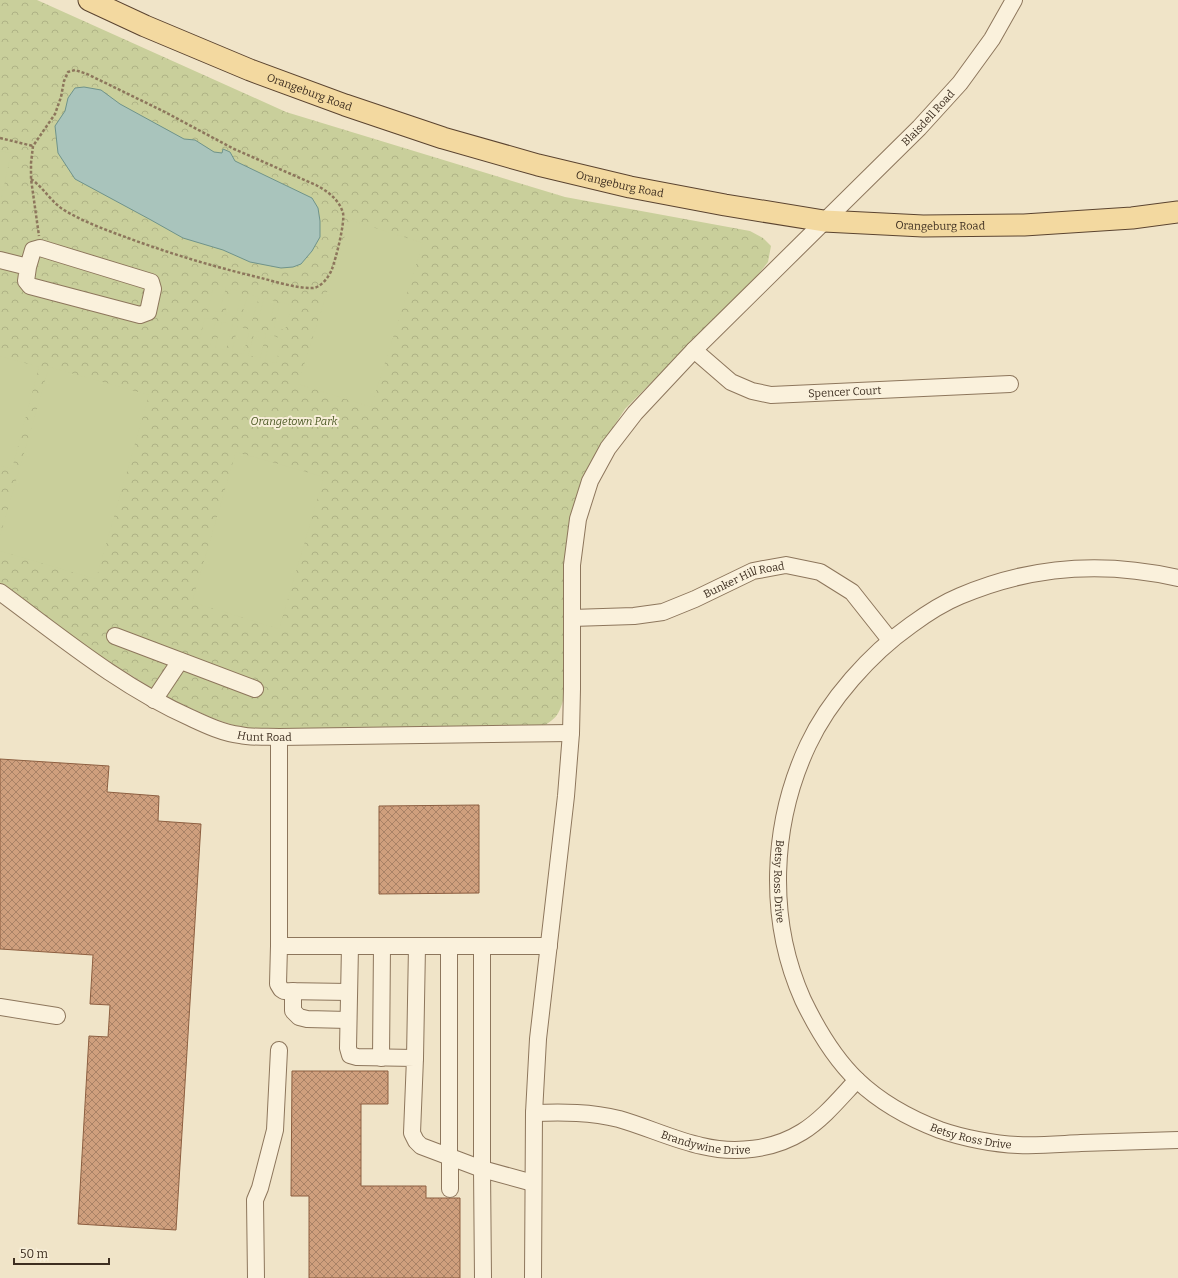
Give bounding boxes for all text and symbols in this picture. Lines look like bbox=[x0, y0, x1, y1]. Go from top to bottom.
street label: Orangeburg Road bbox=[265, 70, 354, 114]
street label: Blaisdell Road bbox=[899, 87, 957, 148]
street label: Orangeburg Road bbox=[575, 168, 665, 200]
street label: Orangeburg Road bbox=[895, 218, 986, 233]
street label: Spencer Court bbox=[808, 383, 882, 400]
park label: Orangetown Park bbox=[251, 415, 338, 428]
street label: Bunker Hill Road bbox=[701, 559, 786, 600]
street label: Hunt Road bbox=[236, 728, 292, 743]
street label: Betsy Ross Drive bbox=[772, 839, 787, 924]
street label: Betsy Ross Drive bbox=[928, 1120, 1012, 1151]
street label: Brandywine Drive bbox=[659, 1128, 751, 1156]
scale bar bbox=[14, 1240, 109, 1266]
text: 50 m bbox=[20, 1247, 49, 1261]

